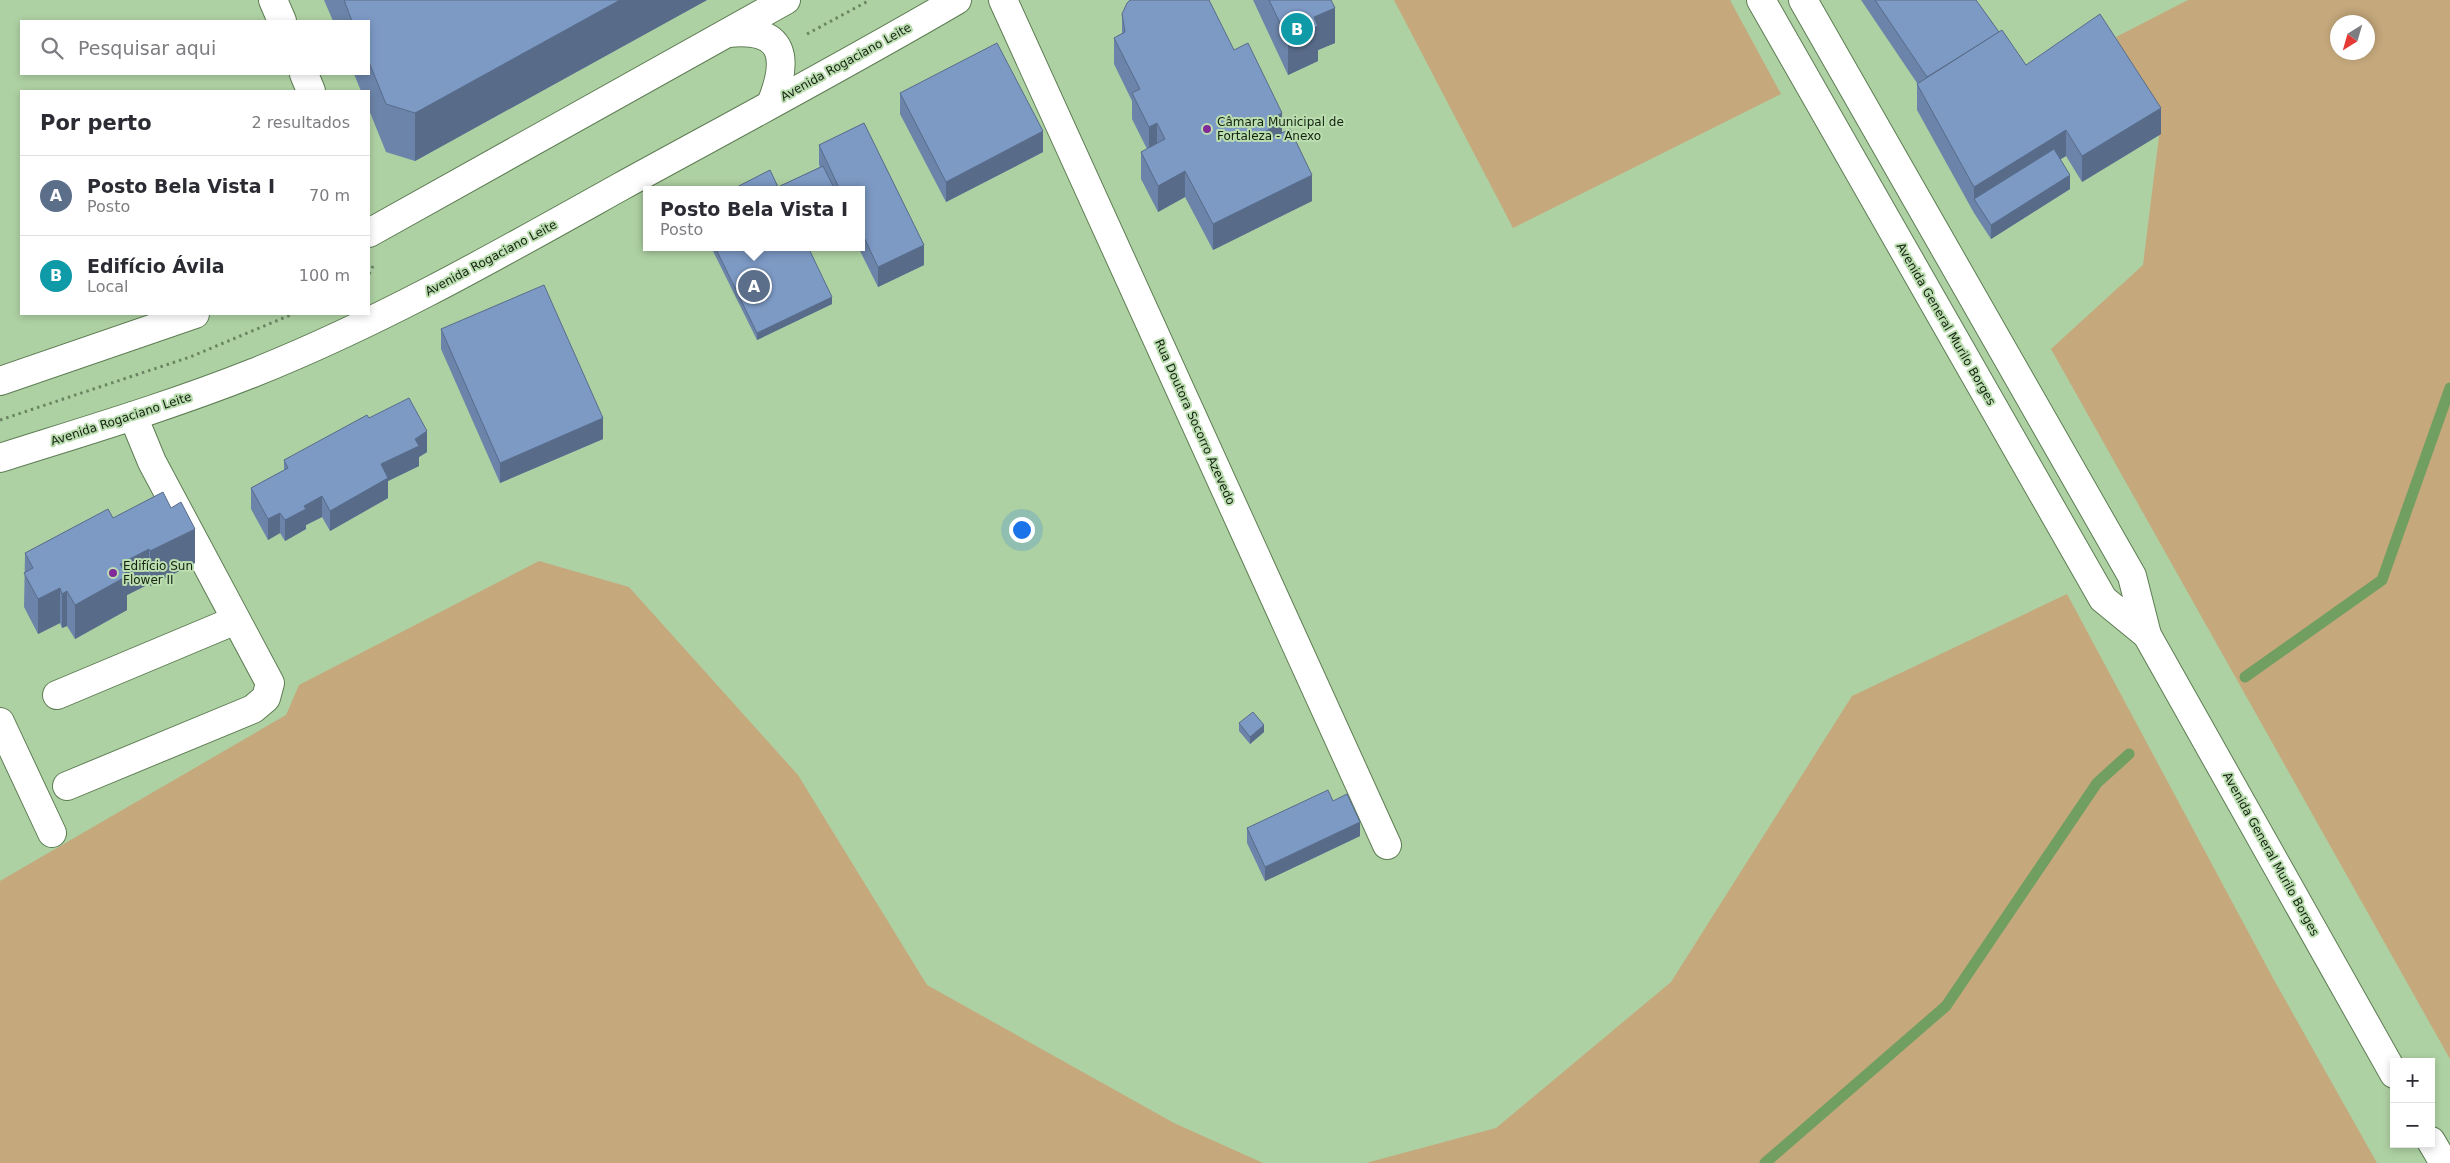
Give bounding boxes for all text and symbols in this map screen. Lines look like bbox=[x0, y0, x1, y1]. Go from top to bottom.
pin: B bbox=[1281, 10, 1313, 48]
north arrow bbox=[2330, 15, 2375, 60]
search box bbox=[20, 20, 370, 75]
street label: Avenida Rogaciano Leite bbox=[778, 20, 914, 104]
icon: search bbox=[38, 34, 66, 62]
text: Pesquisar aqui bbox=[78, 37, 216, 59]
text: Por perto bbox=[40, 111, 152, 135]
text: 2 resultados bbox=[251, 113, 350, 132]
place label: Câmara Municipal de Fortaleza - Anexo bbox=[1217, 115, 1344, 143]
marker: Câmara Municipal de Fortaleza - Anexo bbox=[1201, 123, 1213, 135]
text: Posto Bela Vista I bbox=[87, 175, 275, 197]
text: A bbox=[50, 186, 62, 205]
text: 70 m bbox=[309, 186, 350, 205]
popup bbox=[643, 186, 865, 251]
text: Posto bbox=[87, 197, 130, 216]
text: Posto Bela Vista I bbox=[660, 198, 848, 220]
street label: Avenida Rogaciano Leite bbox=[423, 217, 559, 299]
text: Posto bbox=[660, 220, 703, 239]
street label: Avenida General Murilo Borges bbox=[1894, 240, 1998, 408]
text: Edifício Ávila bbox=[87, 255, 225, 277]
text: B bbox=[50, 266, 62, 285]
text: 100 m bbox=[299, 266, 350, 285]
pin: A bbox=[738, 267, 770, 305]
text: Local bbox=[87, 277, 128, 296]
street label: Rua Doutora Socorro Azevedo bbox=[1152, 337, 1238, 507]
street label: Avenida Rogaciano Leite bbox=[49, 390, 193, 448]
your location bbox=[1009, 517, 1035, 543]
place label: Edifício Sun Flower II bbox=[123, 559, 193, 587]
marker: Edifício Sun Flower II bbox=[107, 567, 119, 579]
street label: Avenida General Murilo Borges bbox=[2220, 770, 2322, 938]
map controls bbox=[2390, 1058, 2435, 1148]
button: + bbox=[2390, 1058, 2435, 1103]
button: − bbox=[2390, 1103, 2435, 1148]

